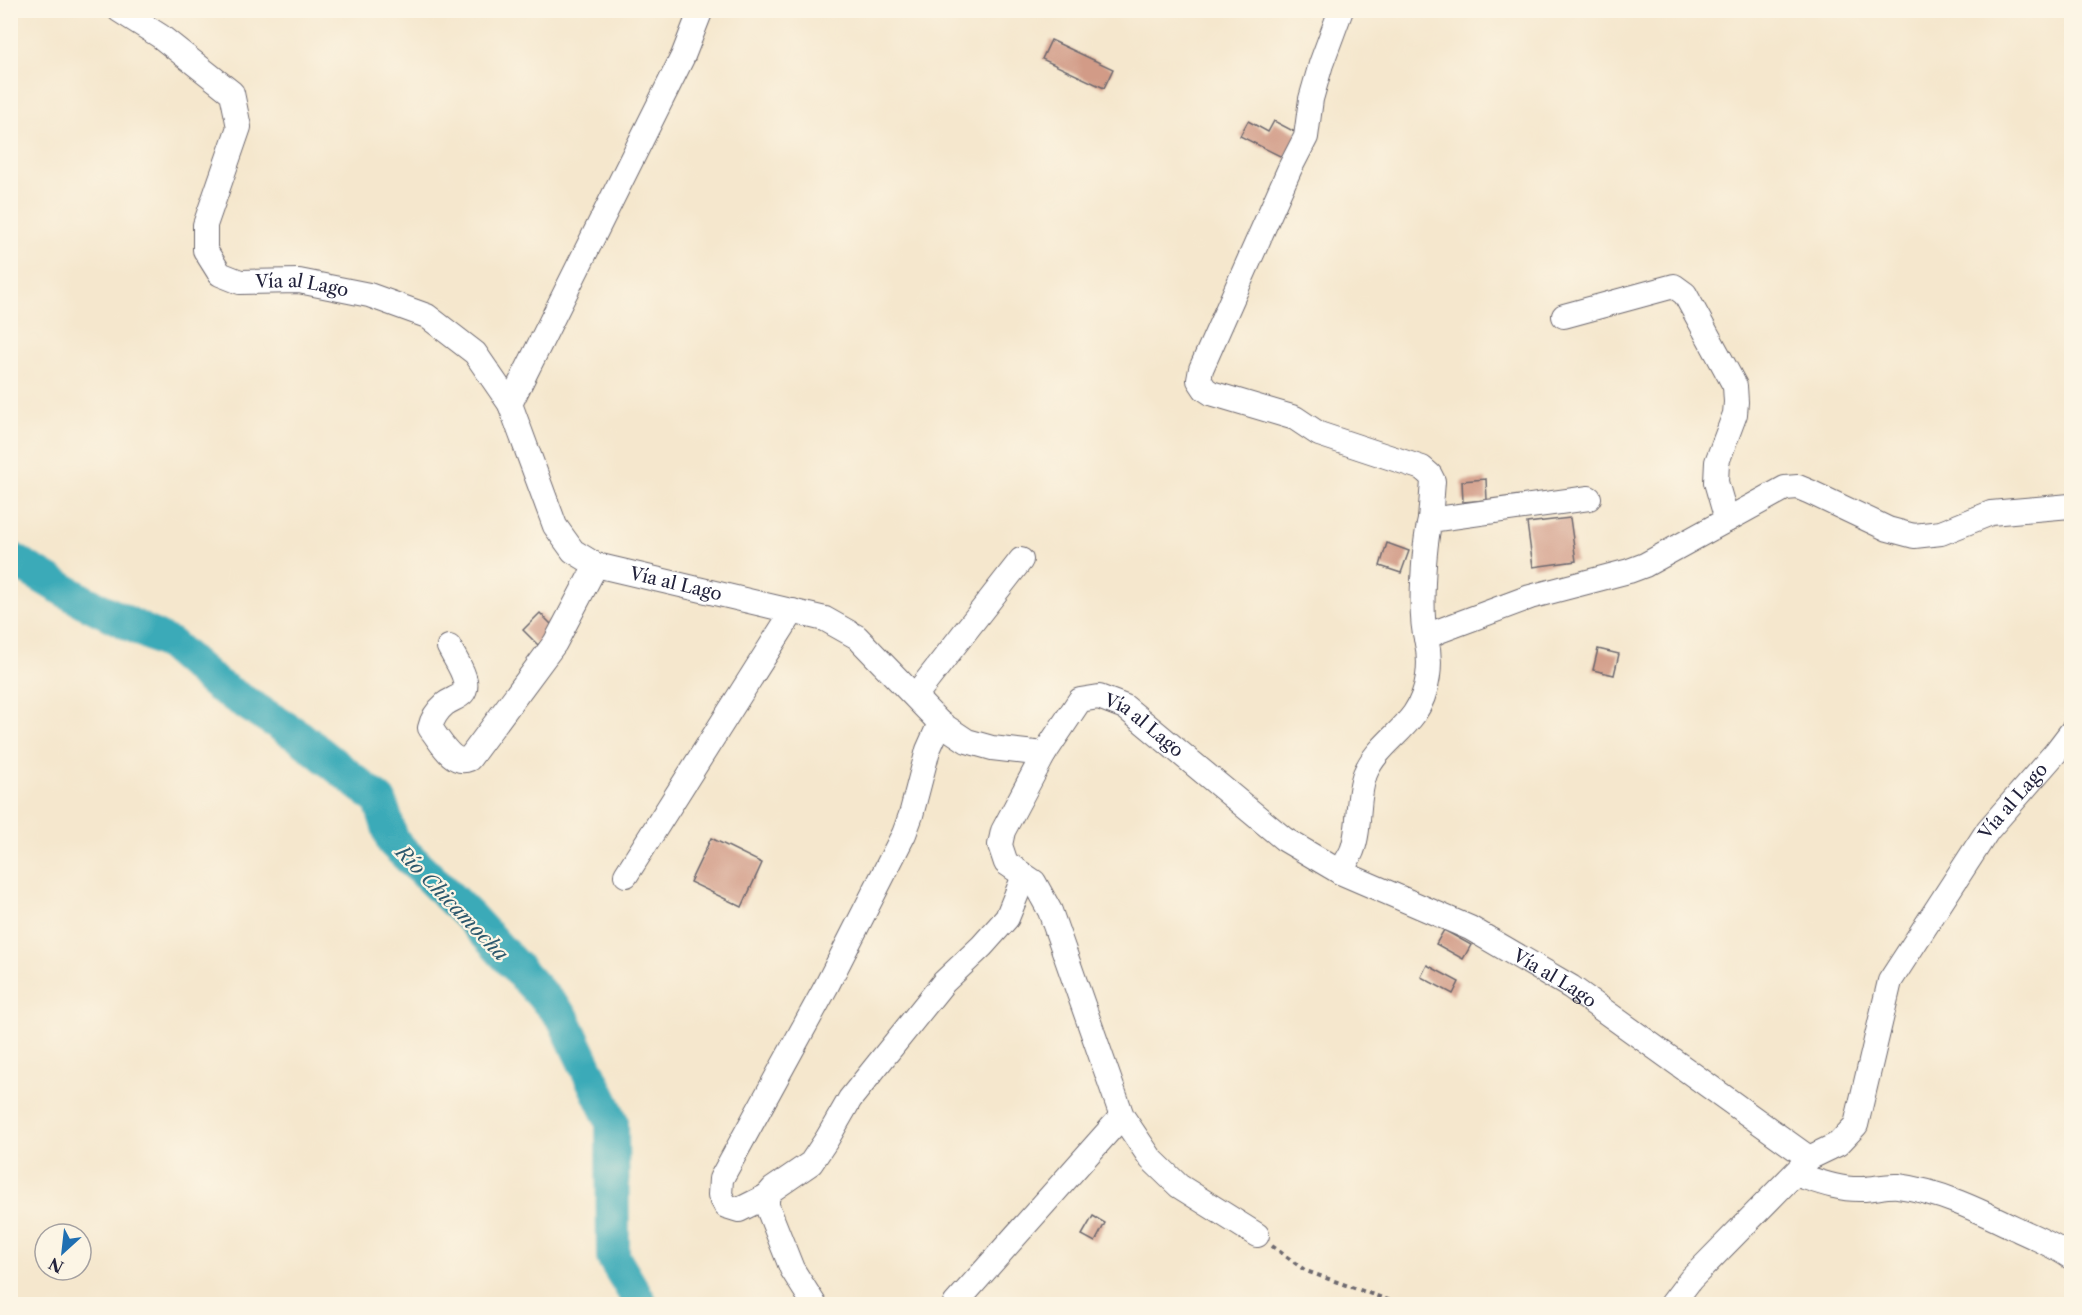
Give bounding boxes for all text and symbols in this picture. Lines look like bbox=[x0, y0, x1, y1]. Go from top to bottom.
street label: Vía al Lago bbox=[254, 270, 350, 302]
street label: Vía al Lago bbox=[627, 562, 724, 605]
street label: Vía al Lago bbox=[1100, 689, 1188, 762]
street label: Vía al Lago bbox=[1973, 759, 2052, 844]
water label: Río Chicamocha bbox=[389, 839, 513, 966]
street label: Vía al Lago bbox=[1508, 944, 1601, 1013]
north arrow bbox=[33, 1222, 93, 1282]
text: N bbox=[45, 1253, 67, 1277]

